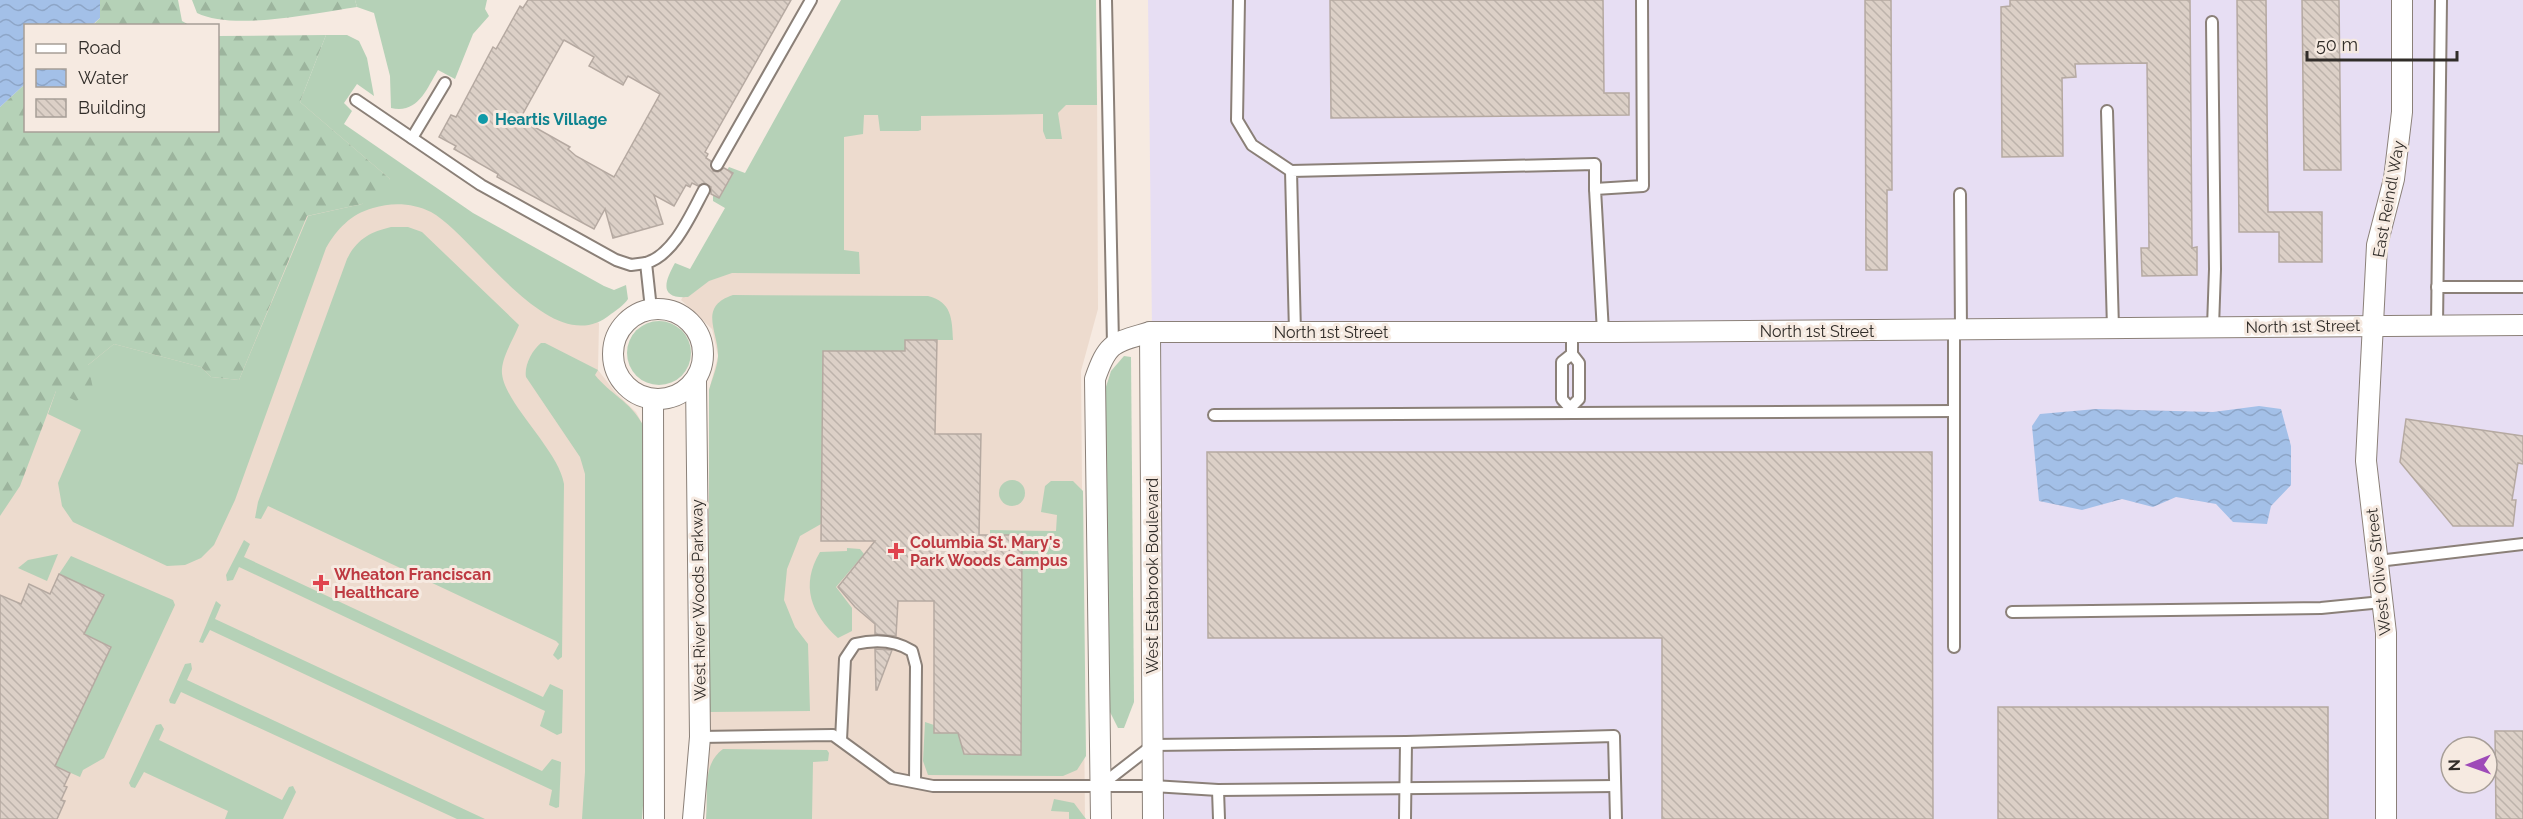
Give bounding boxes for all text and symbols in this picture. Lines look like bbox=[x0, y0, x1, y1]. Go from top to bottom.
legend bbox=[24, 24, 219, 132]
scale bar bbox=[2307, 24, 2457, 62]
text: 50 m bbox=[2316, 34, 2358, 55]
text: Road bbox=[78, 37, 121, 58]
text: Water bbox=[78, 67, 129, 88]
text: Building bbox=[78, 97, 146, 118]
place label: Heartis Village bbox=[495, 110, 608, 129]
marker: Heartis Village bbox=[476, 112, 490, 126]
street label: East Reindl Way bbox=[2369, 139, 2408, 259]
street label: North 1st Street bbox=[2246, 316, 2361, 337]
street label: North 1st Street bbox=[1760, 322, 1875, 341]
street label: North 1st Street bbox=[1274, 323, 1389, 342]
street label: West Estabrook Boulevard bbox=[1143, 478, 1162, 674]
street label: West River Woods Parkway bbox=[687, 499, 710, 701]
street label: West Olive Street bbox=[2362, 507, 2395, 637]
place label: Columbia St. Mary's Park Woods Campus bbox=[910, 533, 1068, 570]
marker: Columbia St. Mary's Park Woods Campus bbox=[887, 542, 905, 560]
place label: Wheaton Franciscan Healthcare bbox=[334, 565, 491, 602]
marker: Wheaton Franciscan Healthcare bbox=[312, 574, 330, 592]
north arrow bbox=[2439, 735, 2499, 795]
text: N bbox=[2445, 759, 2464, 772]

